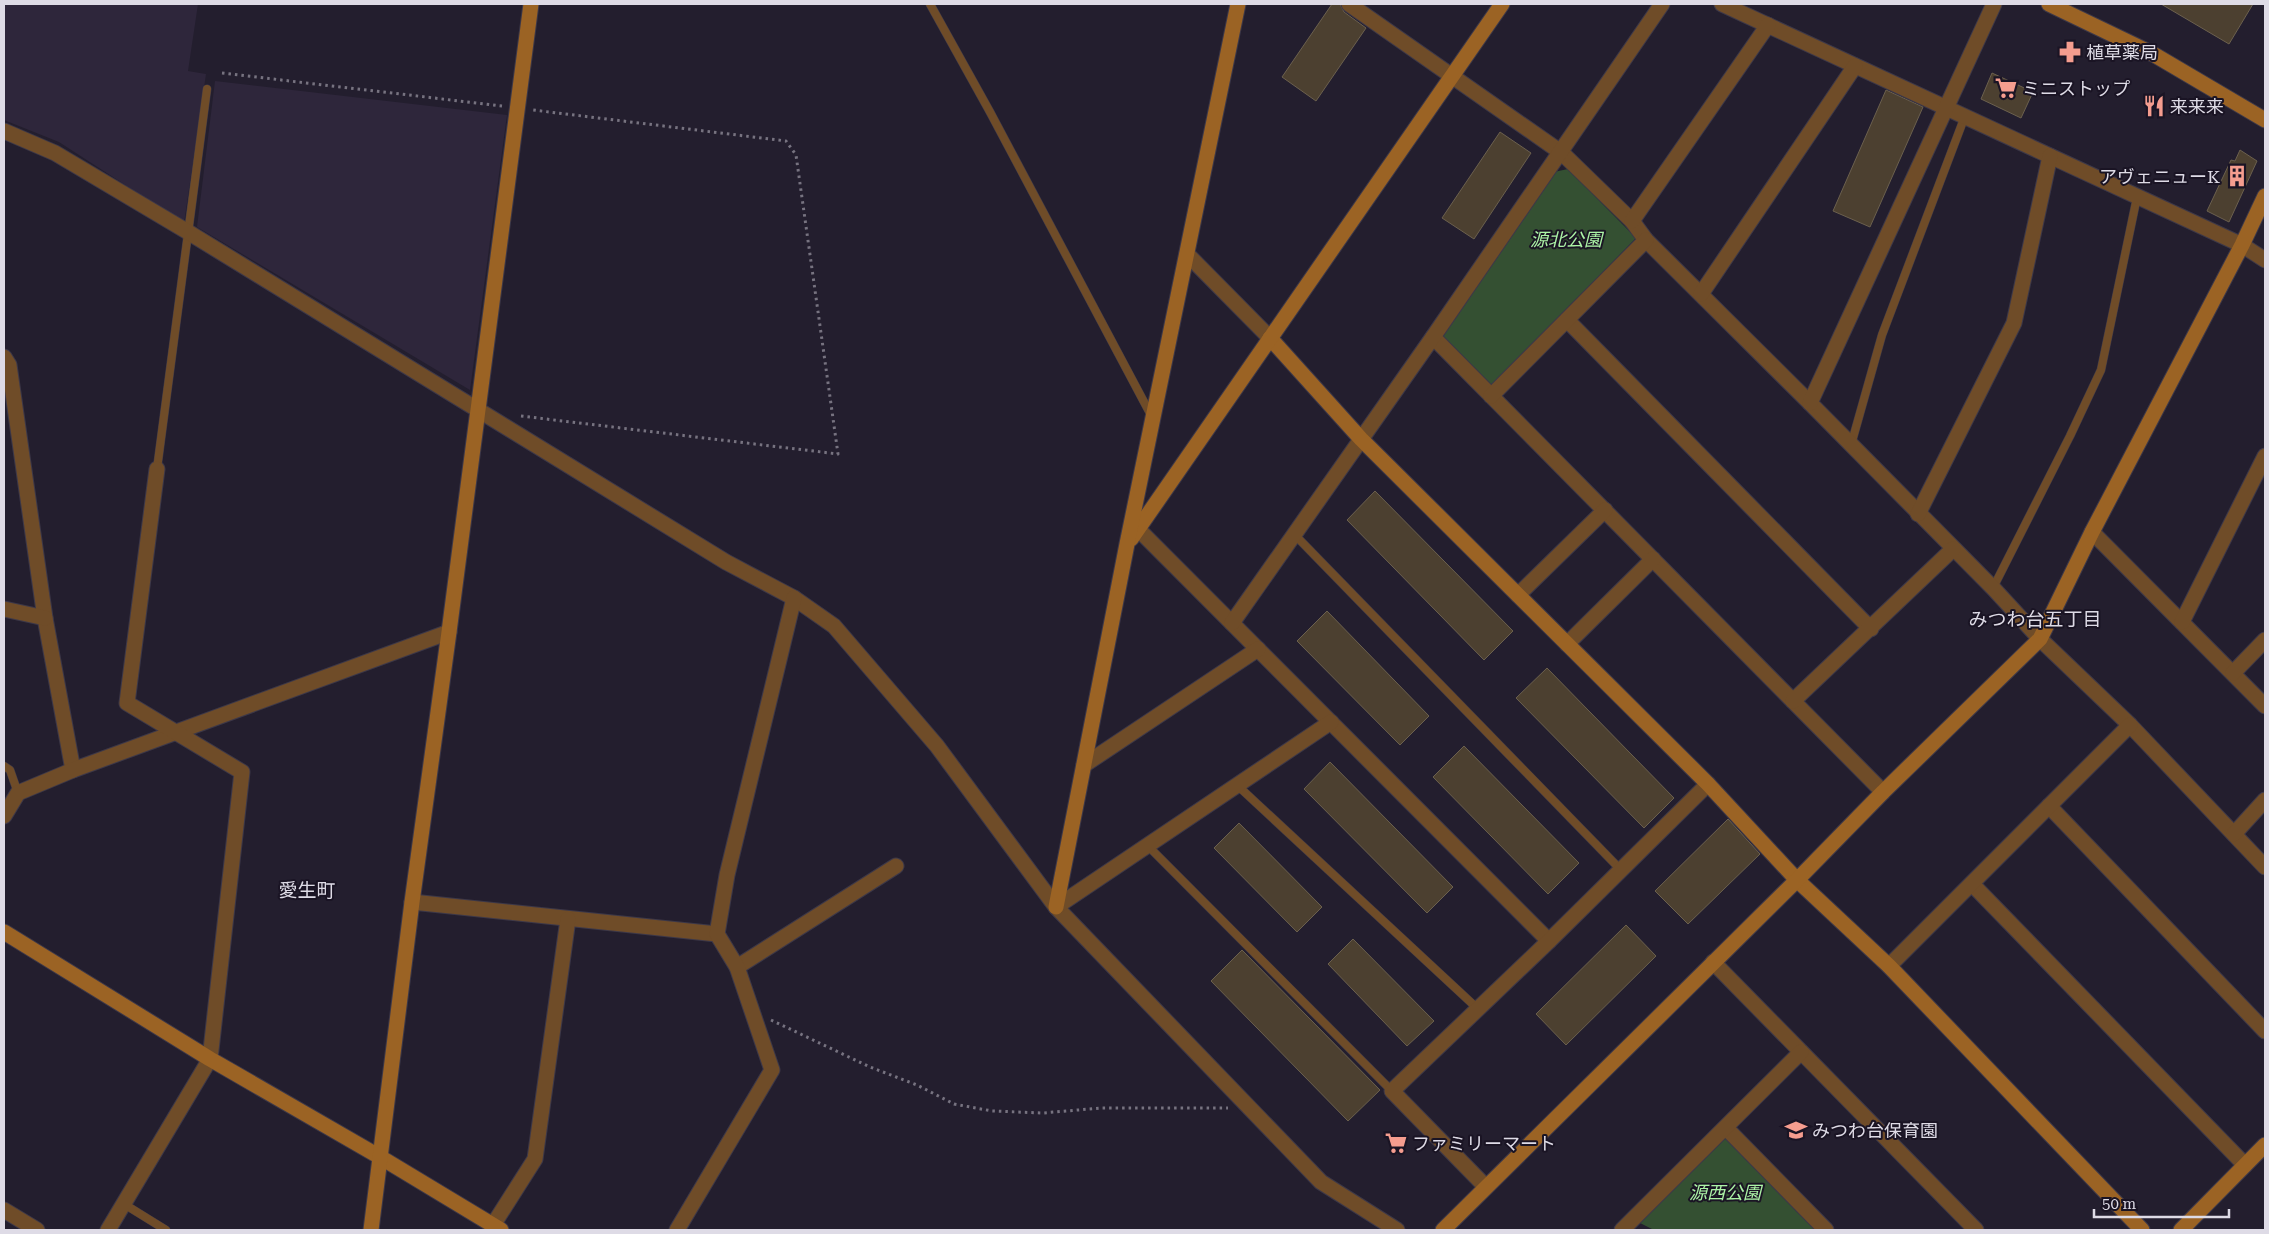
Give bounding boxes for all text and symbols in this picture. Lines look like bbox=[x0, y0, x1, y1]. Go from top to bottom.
pharmacy icon: 植草薬局 bbox=[2057, 39, 2083, 65]
place label: 植草薬局 bbox=[2086, 42, 2158, 63]
supermarket icon: ミニストップ bbox=[1993, 75, 2019, 101]
place label: ミニストップ bbox=[2022, 78, 2130, 99]
restaurant icon: 来来来 bbox=[2141, 93, 2167, 119]
place label: 来来来 bbox=[2170, 96, 2224, 117]
building icon: アヴェニューK bbox=[2224, 163, 2250, 189]
place label: アヴェニューK bbox=[2099, 166, 2220, 187]
park label: 源北公園 bbox=[1530, 229, 1605, 250]
district label: みつわ台五丁目 bbox=[1968, 608, 2102, 631]
district label: 愛生町 bbox=[278, 879, 336, 902]
school or university icon: みつわ台保育園 bbox=[1783, 1117, 1809, 1143]
place label: みつわ台保育園 bbox=[1812, 1120, 1938, 1141]
supermarket icon: ファミリーマート bbox=[1383, 1130, 1409, 1156]
place label: ファミリーマート bbox=[1412, 1133, 1556, 1154]
park label: 源西公園 bbox=[1689, 1182, 1764, 1203]
scale bar bbox=[2094, 1186, 2229, 1218]
text: 50 m bbox=[2102, 1195, 2137, 1213]

